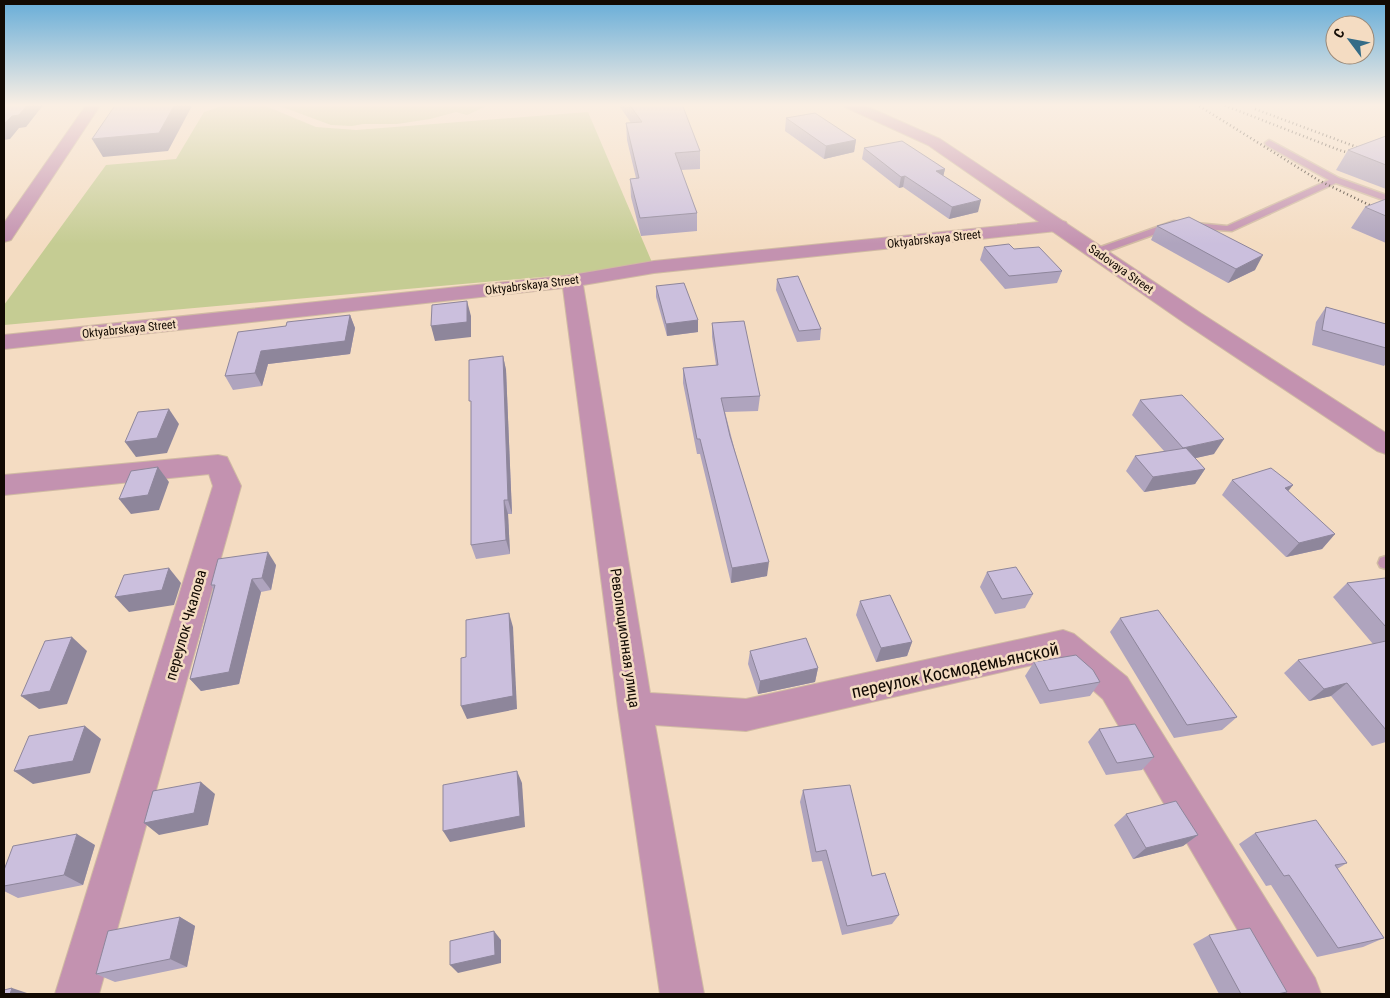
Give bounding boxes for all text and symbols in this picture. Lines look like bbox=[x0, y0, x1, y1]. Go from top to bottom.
north arrow bbox=[1325, 15, 1375, 65]
text: С bbox=[1330, 25, 1348, 41]
street label: Oktyabrskaya Street bbox=[886, 227, 982, 251]
street label: Sadovaya Street bbox=[1086, 241, 1157, 297]
street label: Oktyabrskaya Street bbox=[484, 272, 580, 298]
street label: Oktyabrskaya Street bbox=[81, 317, 177, 341]
street label: Революционная улица bbox=[606, 567, 644, 709]
street label: переулок Чкалова bbox=[162, 568, 210, 682]
street label: переулок Космодемьянской bbox=[849, 638, 1061, 702]

